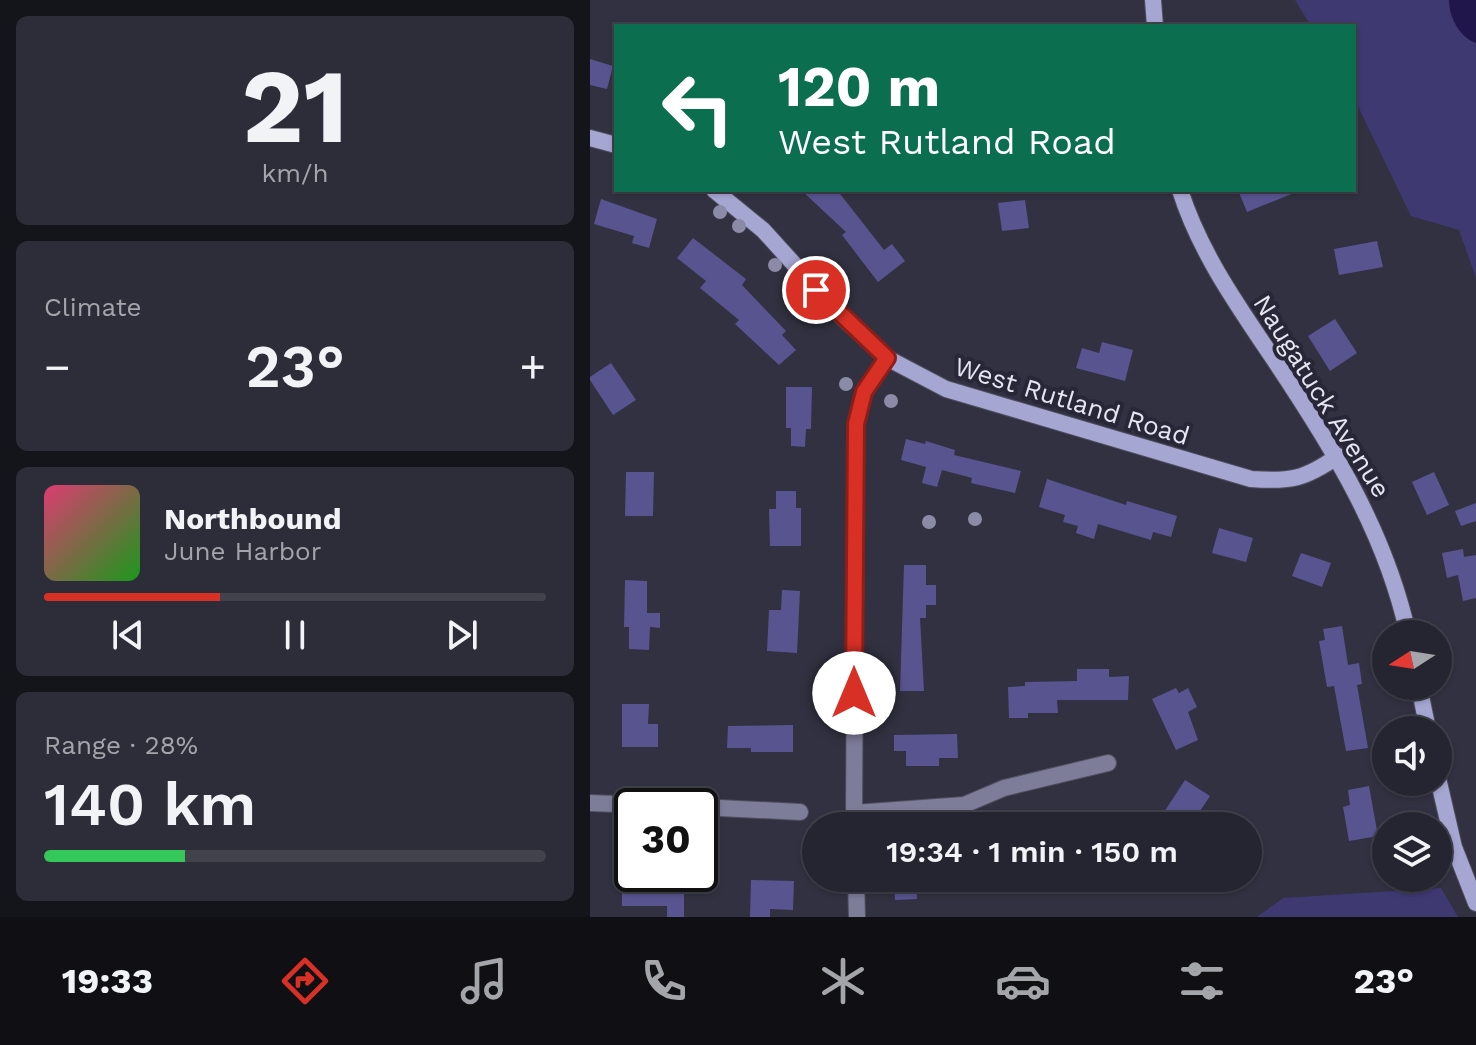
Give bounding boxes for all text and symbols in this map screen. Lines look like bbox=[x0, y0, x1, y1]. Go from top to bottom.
text: 21 bbox=[242, 45, 348, 167]
text: 120 m bbox=[778, 54, 940, 120]
icon: left bbox=[646, 56, 750, 160]
text: West Rutland Road bbox=[778, 121, 1116, 163]
text: km/h bbox=[262, 158, 328, 188]
pin bbox=[782, 256, 850, 324]
icon: arrive bbox=[794, 268, 838, 312]
street label: Naugatuck Avenue bbox=[1247, 289, 1397, 503]
text: Climate bbox=[44, 292, 142, 322]
text: 23° bbox=[245, 331, 345, 402]
text: − bbox=[44, 341, 71, 393]
text: + bbox=[519, 341, 546, 393]
street label: West Rutland Road bbox=[951, 351, 1193, 451]
text: Northbound bbox=[164, 501, 341, 536]
text: June Harbor bbox=[164, 536, 321, 566]
icon: previous bbox=[106, 613, 150, 657]
icon: pause bbox=[273, 613, 317, 657]
icon: next bbox=[440, 613, 484, 657]
north arrow bbox=[1372, 620, 1452, 700]
map controls bbox=[1372, 620, 1452, 892]
position arrow bbox=[812, 651, 896, 735]
button: sound bbox=[1372, 716, 1452, 796]
text: Range · 28% bbox=[44, 730, 198, 760]
text: 140 km bbox=[44, 769, 256, 840]
speed limit sign: 30 bbox=[614, 788, 718, 892]
button: layers bbox=[1372, 812, 1452, 892]
text: 19:34 · 1 min · 150 m bbox=[886, 834, 1178, 869]
icon: directions bbox=[277, 953, 333, 1009]
icon: music bbox=[456, 953, 512, 1009]
icon: phone bbox=[636, 953, 692, 1009]
icon: climate bbox=[815, 953, 871, 1009]
icon: car bbox=[995, 953, 1051, 1009]
icon: filters bbox=[1174, 953, 1230, 1009]
text: 19:33 bbox=[62, 960, 153, 1002]
text: 23° bbox=[1354, 960, 1414, 1002]

